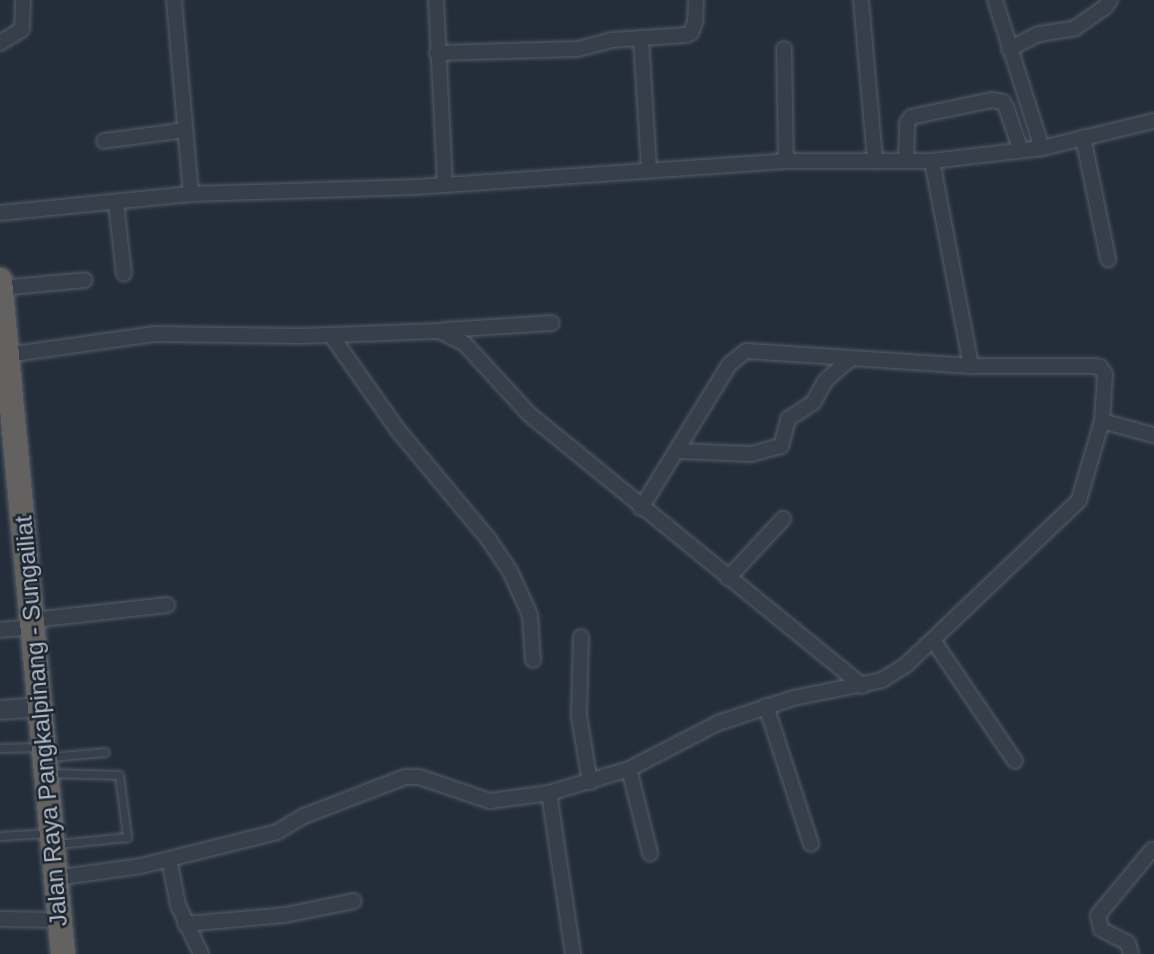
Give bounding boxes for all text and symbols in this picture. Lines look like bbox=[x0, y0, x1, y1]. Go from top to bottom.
street label: Jalan Raya Pangkalpinang - Sungailiat bbox=[9, 514, 73, 928]

